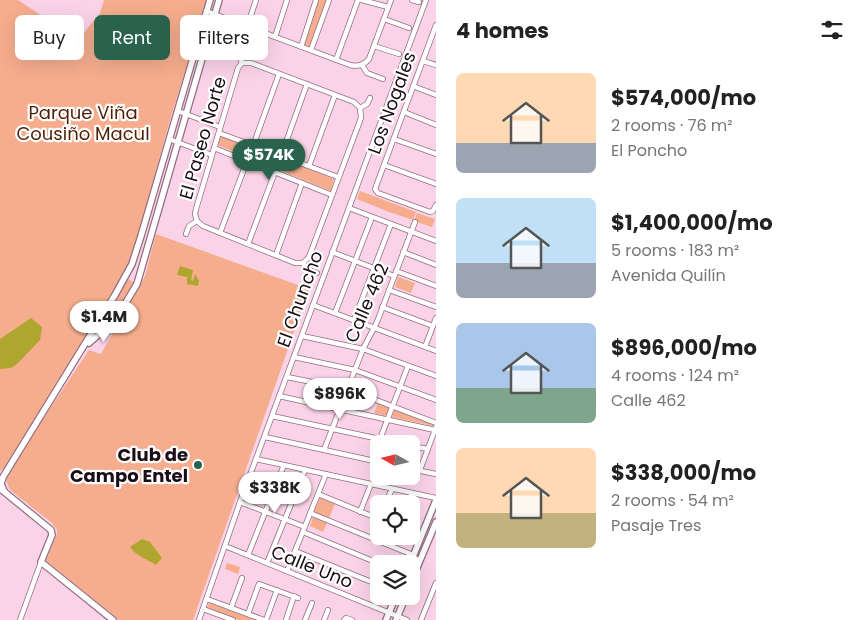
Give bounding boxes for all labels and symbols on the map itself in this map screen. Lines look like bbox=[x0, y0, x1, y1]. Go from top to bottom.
street label: Los Nogales bbox=[361, 48, 422, 157]
street label: El Paseo Norte bbox=[173, 74, 232, 202]
park label: Parque Viña Cousiño Macul bbox=[16, 100, 150, 146]
pin: $574K bbox=[234, 138, 304, 181]
street label: El Chuncho bbox=[271, 247, 329, 351]
street label: Calle 462 bbox=[339, 259, 394, 346]
pin: $1.4M bbox=[69, 300, 139, 343]
pin: $896K bbox=[305, 378, 375, 420]
north arrow bbox=[370, 435, 420, 485]
place label: Club de Campo Entel bbox=[70, 442, 188, 488]
marker: Club de Campo Entel bbox=[192, 459, 204, 471]
pin: $338K bbox=[240, 472, 310, 514]
street label: Calle Uno bbox=[268, 539, 357, 594]

